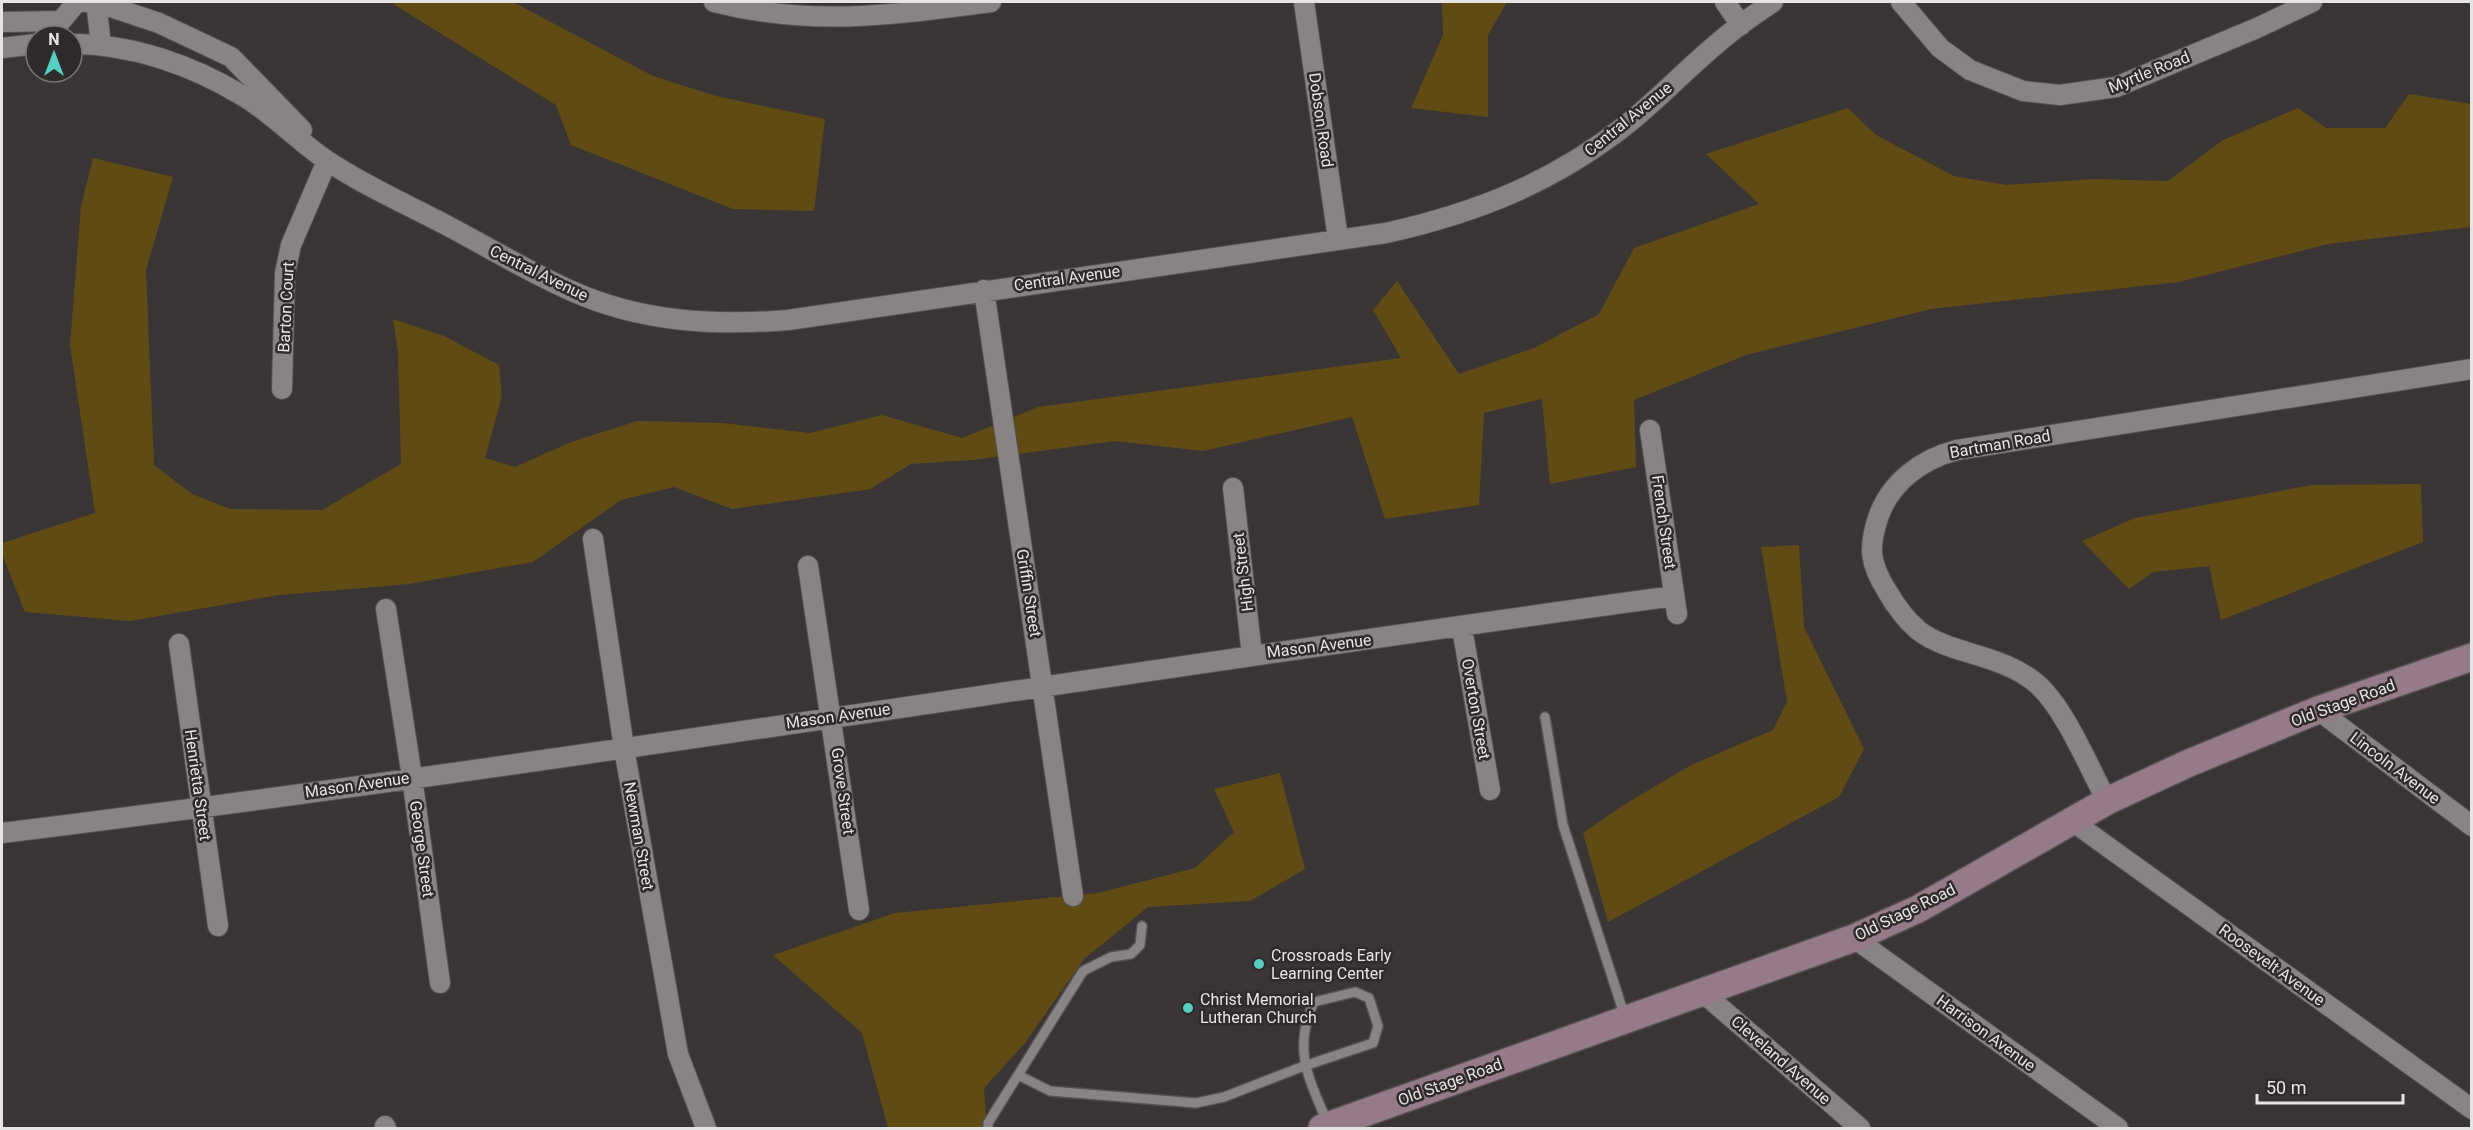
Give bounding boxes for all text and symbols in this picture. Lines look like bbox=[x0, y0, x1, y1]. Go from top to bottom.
north arrow bbox=[24, 24, 84, 84]
text: N bbox=[48, 30, 60, 49]
street label: Myrtle Road bbox=[2106, 47, 2192, 97]
street label: Dobson Road bbox=[1305, 71, 1337, 169]
street label: Central Avenue bbox=[1580, 78, 1676, 160]
street label: Central Avenue bbox=[487, 241, 591, 305]
street label: Barton Court bbox=[274, 261, 298, 353]
street label: Central Avenue bbox=[1013, 261, 1121, 295]
street label: Bartman Road bbox=[1948, 426, 2052, 462]
street label: French Street bbox=[1648, 474, 1680, 570]
street label: High Street bbox=[1229, 531, 1257, 613]
street label: Griffin Street bbox=[1013, 548, 1045, 638]
street label: Mason Avenue bbox=[1266, 630, 1372, 662]
street label: Overton Street bbox=[1458, 657, 1494, 761]
street label: Old Stage Road bbox=[2288, 675, 2398, 731]
street label: Mason Avenue bbox=[785, 699, 891, 733]
street label: Henrietta Street bbox=[181, 728, 215, 842]
street label: Lincoln Avenue bbox=[2346, 728, 2444, 808]
street label: Grove Street bbox=[828, 746, 858, 836]
street label: Mason Avenue bbox=[304, 768, 410, 802]
street label: Newman Street bbox=[620, 780, 658, 892]
street label: George Street bbox=[406, 799, 438, 899]
street label: Old Stage Road bbox=[1852, 879, 1958, 945]
street label: Roosevelt Avenue bbox=[2215, 920, 2329, 1010]
place label: Crossroads Early Learning Center bbox=[1271, 946, 1392, 983]
marker: Crossroads Early Learning Center bbox=[1252, 957, 1266, 971]
place label: Christ Memorial Lutheran Church bbox=[1200, 990, 1317, 1027]
street label: Harrison Avenue bbox=[1933, 991, 2039, 1075]
marker: Christ Memorial Lutheran Church bbox=[1181, 1001, 1195, 1015]
street label: Cleveland Avenue bbox=[1727, 1012, 1835, 1108]
street label: Old Stage Road bbox=[1395, 1054, 1505, 1110]
scale bar bbox=[2257, 1067, 2402, 1105]
text: 50 m bbox=[2266, 1077, 2306, 1098]

